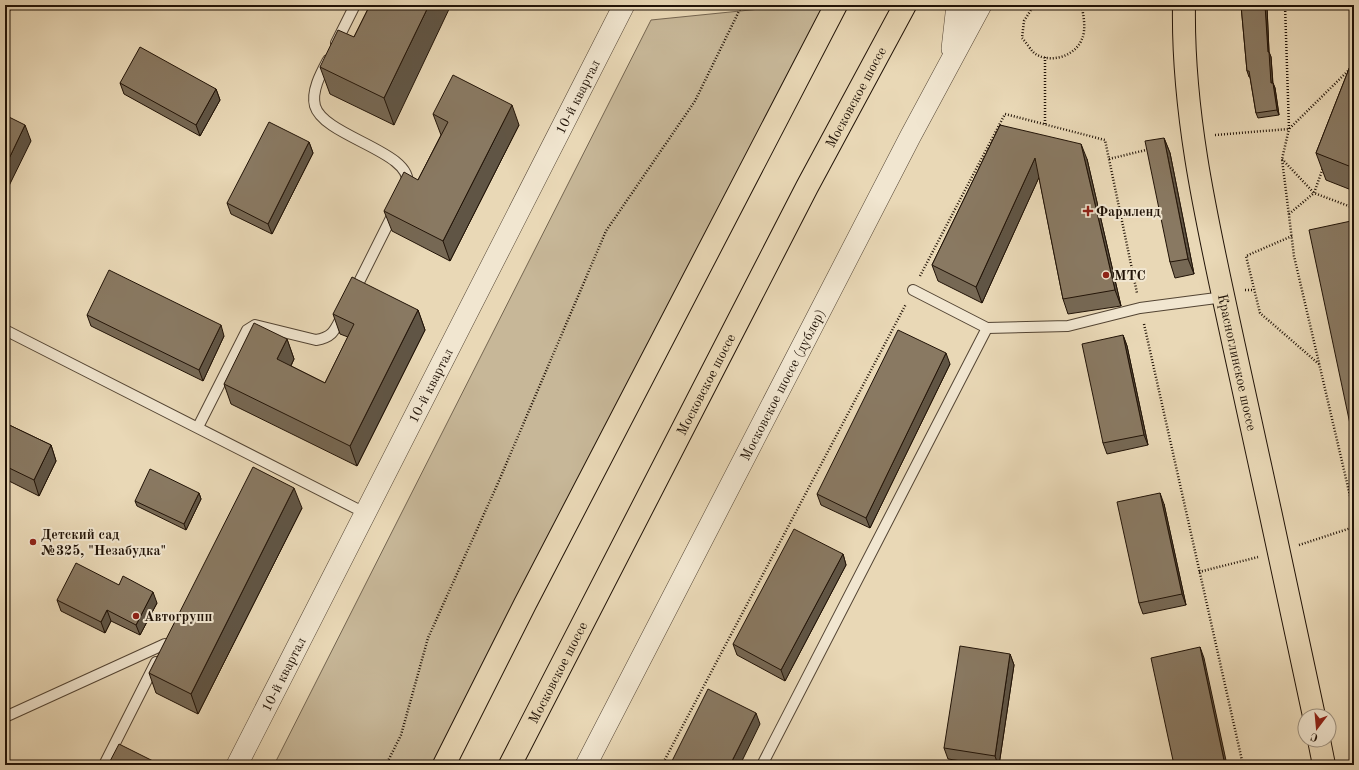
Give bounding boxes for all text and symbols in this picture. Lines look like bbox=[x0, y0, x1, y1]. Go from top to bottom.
street label: Московское шоссе bbox=[824, 45, 889, 150]
street label: 10-й квартал bbox=[553, 58, 603, 137]
place label: Фармленд bbox=[1096, 205, 1161, 219]
marker: Фармленд bbox=[1083, 206, 1093, 216]
place label: МТС bbox=[1114, 269, 1146, 283]
marker: МТС bbox=[1101, 270, 1111, 280]
street label: Красноглинское шоссе bbox=[1215, 293, 1258, 432]
street label: Московское шоссе (дублер) bbox=[738, 307, 828, 463]
street label: Московское шоссе bbox=[675, 332, 738, 438]
street label: 10-й квартал bbox=[406, 346, 456, 425]
place label: Детский сад №325, "Незабудка" bbox=[41, 528, 166, 558]
marker: Детский сад №325, "Незабудка" bbox=[28, 537, 38, 547]
place label: Автогрупп bbox=[144, 610, 212, 624]
marker: Автогрупп bbox=[131, 611, 141, 621]
street label: Московское шоссе bbox=[527, 620, 590, 726]
street label: 10-й квартал bbox=[259, 635, 309, 714]
north arrow bbox=[1297, 708, 1337, 748]
text: С bbox=[1310, 730, 1320, 742]

